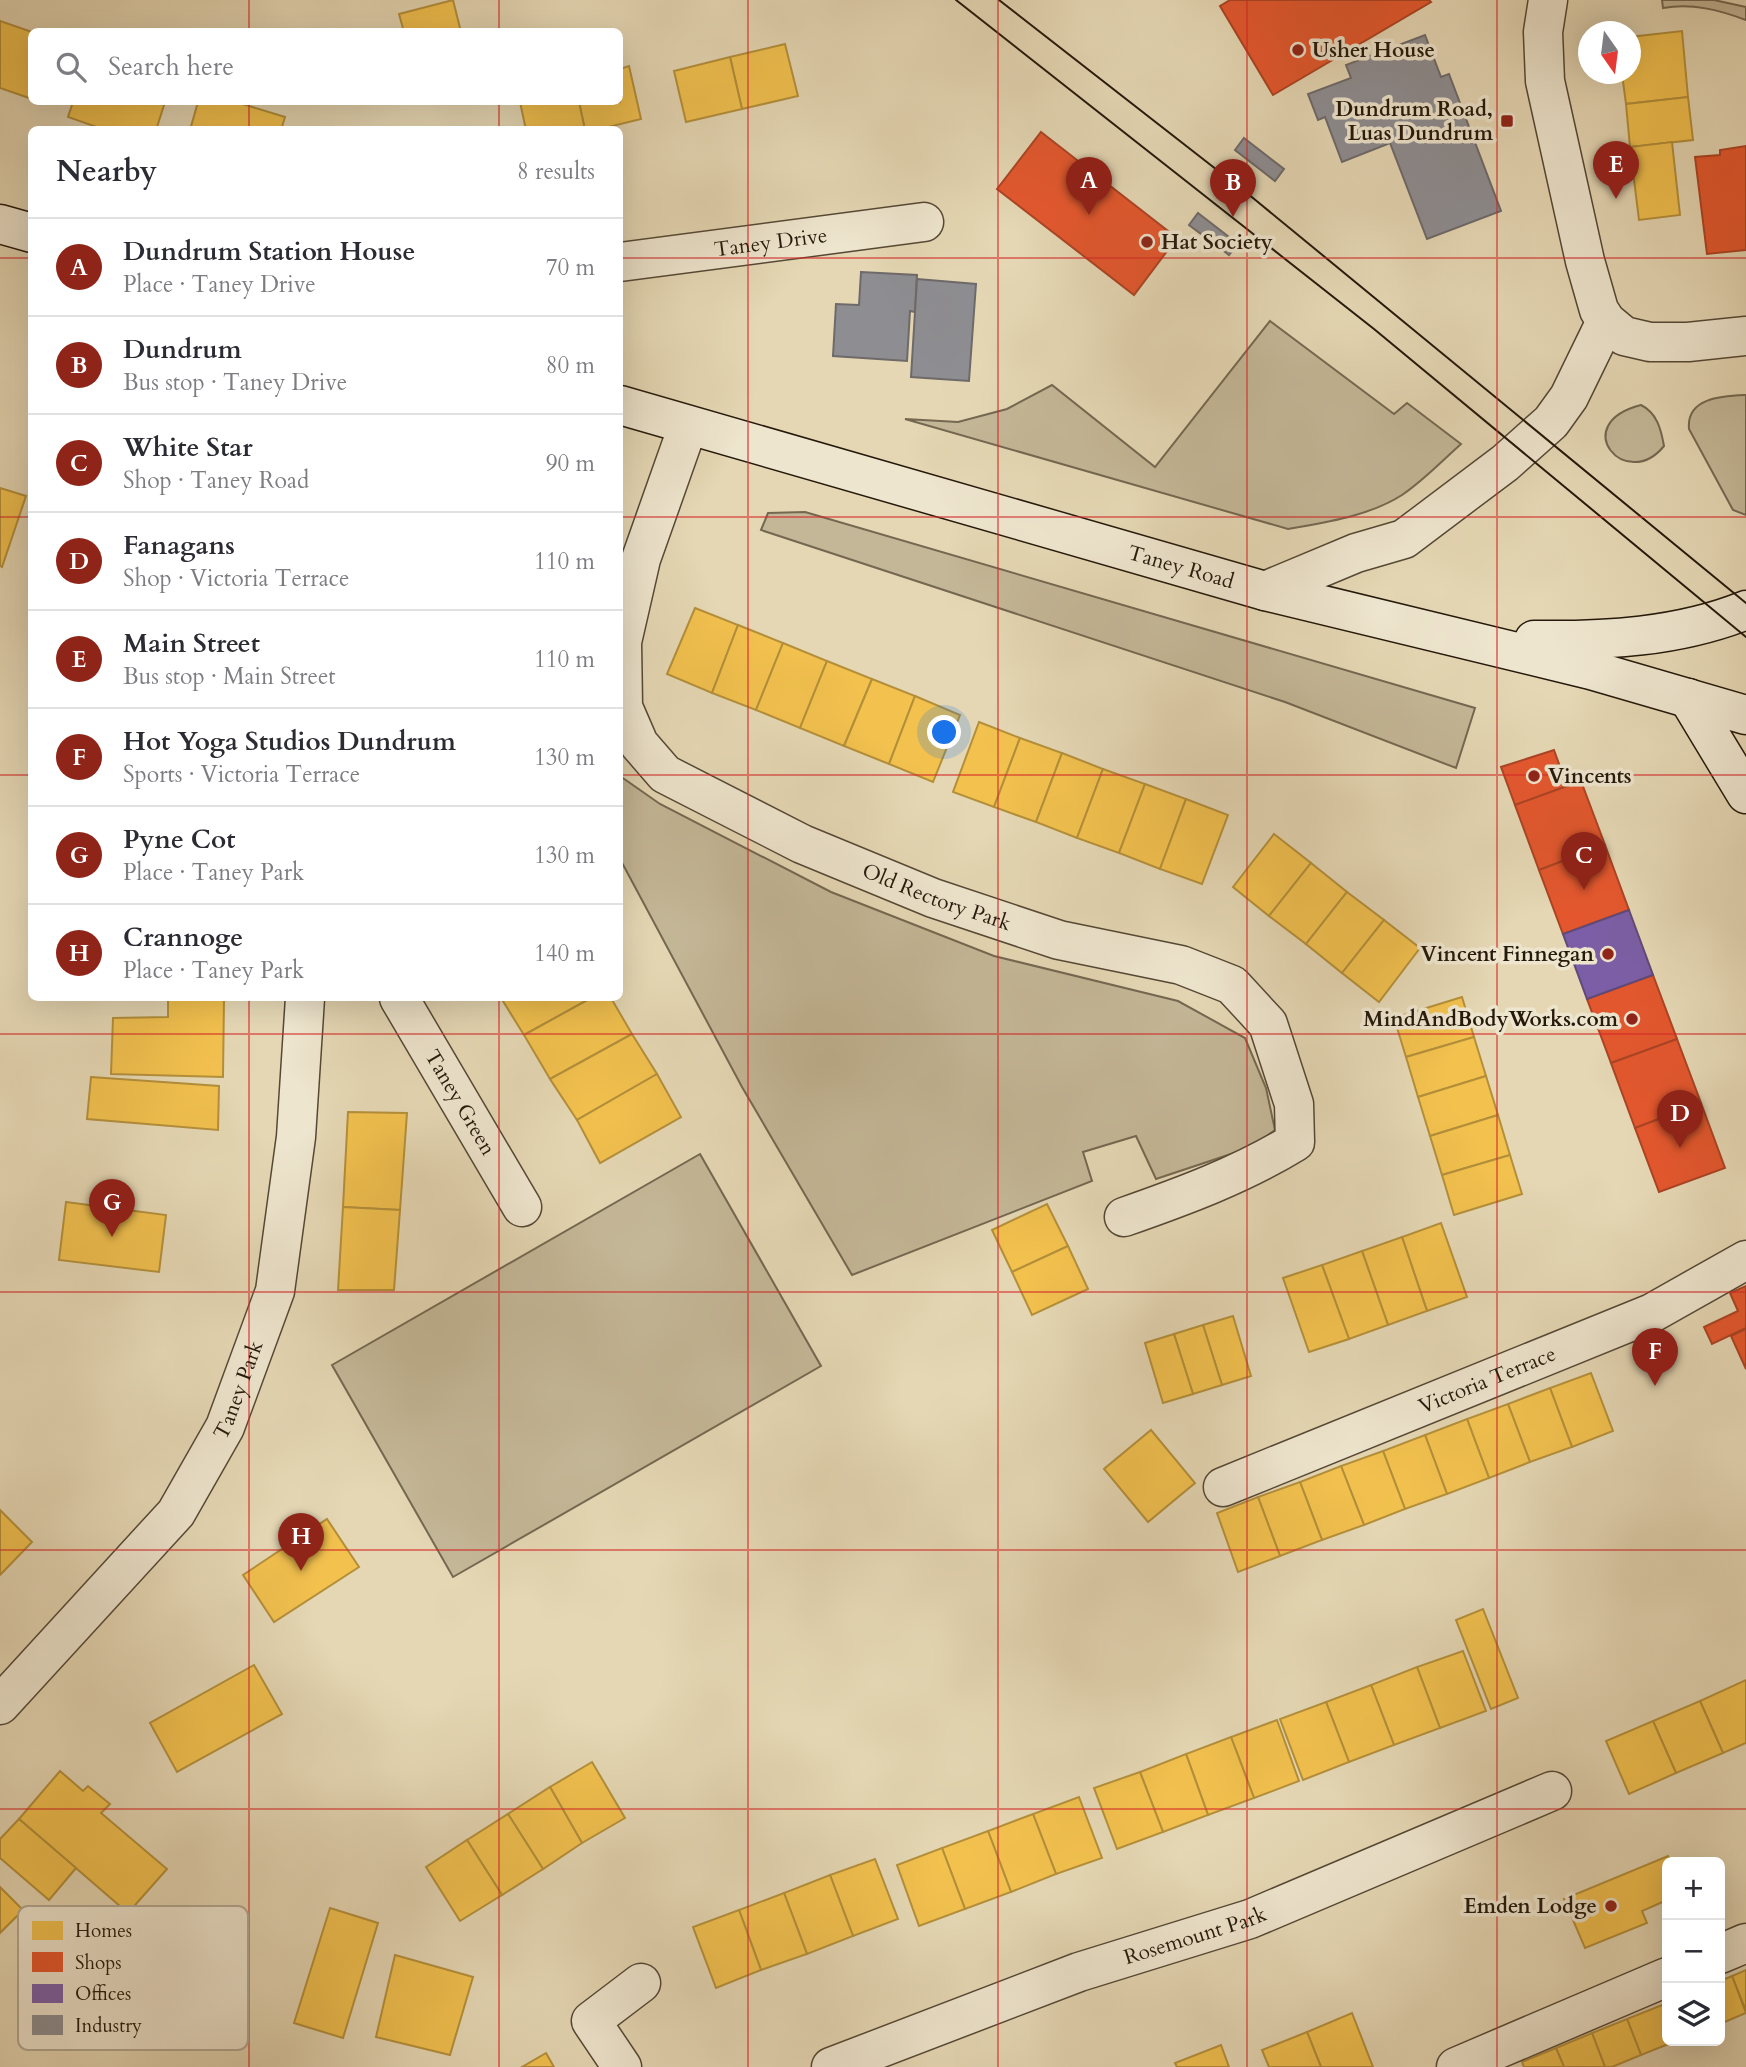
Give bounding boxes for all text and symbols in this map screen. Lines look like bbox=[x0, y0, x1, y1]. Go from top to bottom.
north arrow bbox=[1578, 21, 1641, 84]
search box bbox=[28, 28, 623, 105]
place label: Usher House bbox=[1312, 36, 1435, 65]
marker: Usher House bbox=[1290, 42, 1306, 58]
icon: search bbox=[52, 48, 90, 86]
text: Search here bbox=[108, 49, 234, 84]
place label: Dundrum Road, Luas Dundrum bbox=[1335, 95, 1494, 148]
marker: Dundrum Road, Luas Dundrum bbox=[1499, 113, 1515, 129]
pin: E bbox=[1593, 141, 1639, 199]
text: Nearby bbox=[56, 151, 157, 192]
text: 8 results bbox=[517, 156, 595, 187]
pin: A bbox=[1066, 157, 1112, 215]
pin: B bbox=[1210, 159, 1256, 217]
street label: Taney Drive bbox=[713, 220, 829, 264]
place label: Hat Society bbox=[1161, 228, 1273, 257]
text: Dundrum Station House bbox=[123, 234, 415, 269]
marker: Hat Society bbox=[1139, 234, 1155, 250]
text: A bbox=[70, 252, 88, 283]
text: 70 m bbox=[546, 252, 595, 283]
text: Place · Taney Drive bbox=[123, 269, 316, 300]
text: Dundrum bbox=[123, 332, 242, 367]
text: B bbox=[71, 350, 87, 381]
text: 80 m bbox=[546, 350, 595, 381]
text: Bus stop · Taney Drive bbox=[123, 367, 347, 398]
text: White Star bbox=[123, 430, 253, 465]
text: C bbox=[70, 448, 88, 479]
text: 90 m bbox=[546, 448, 595, 479]
text: Shop · Taney Road bbox=[123, 465, 309, 496]
text: Fanagans bbox=[123, 528, 235, 563]
street label: Taney Road bbox=[1125, 538, 1237, 596]
text: D bbox=[69, 546, 89, 577]
text: 110 m bbox=[534, 546, 595, 577]
text: Shop · Victoria Terrace bbox=[123, 563, 350, 594]
text: Main Street bbox=[123, 626, 260, 661]
text: E bbox=[72, 644, 86, 675]
text: 110 m bbox=[534, 644, 595, 675]
text: Bus stop · Main Street bbox=[123, 661, 336, 692]
your location bbox=[927, 715, 961, 749]
text: Hot Yoga Studios Dundrum bbox=[123, 724, 456, 759]
text: F bbox=[72, 742, 86, 773]
text: 130 m bbox=[534, 742, 595, 773]
text: Sports · Victoria Terrace bbox=[123, 759, 360, 790]
place label: Vincents bbox=[1548, 762, 1632, 791]
marker: Vincents bbox=[1526, 768, 1542, 784]
text: Pyne Cot bbox=[123, 822, 235, 857]
pin: C bbox=[1561, 832, 1607, 890]
text: G bbox=[70, 840, 88, 871]
text: 130 m bbox=[534, 840, 595, 871]
street label: Old Rectory Park bbox=[858, 856, 1016, 938]
text: Place · Taney Park bbox=[123, 857, 304, 888]
text: Crannoge bbox=[123, 920, 243, 955]
text: H bbox=[69, 938, 89, 969]
text: 140 m bbox=[534, 938, 595, 969]
place label: Vincent Finnegan bbox=[1421, 940, 1595, 969]
marker: Vincent Finnegan bbox=[1600, 946, 1616, 962]
text: Place · Taney Park bbox=[123, 955, 304, 986]
place label: MindAndBodyWorks.com bbox=[1363, 1005, 1619, 1034]
marker: MindAndBodyWorks.com bbox=[1624, 1011, 1640, 1027]
street label: Taney Green bbox=[418, 1044, 503, 1161]
pin: D bbox=[1657, 1090, 1703, 1148]
pin: G bbox=[89, 1179, 135, 1237]
pin: F bbox=[1632, 1328, 1678, 1386]
street label: Taney Park bbox=[206, 1336, 270, 1445]
street label: Victoria Terrace bbox=[1414, 1339, 1560, 1421]
pin: H bbox=[278, 1513, 324, 1571]
map controls bbox=[1662, 1857, 1725, 2046]
button: + bbox=[1662, 1857, 1725, 1920]
place label: Emden Lodge bbox=[1463, 1892, 1597, 1921]
marker: Emden Lodge bbox=[1603, 1898, 1619, 1914]
street label: Rosemount Park bbox=[1120, 1899, 1271, 1972]
legend bbox=[18, 1906, 248, 2050]
text: Homes bbox=[75, 1918, 132, 1944]
button: − bbox=[1662, 1920, 1725, 1983]
text: Shops bbox=[75, 1950, 122, 1976]
text: Offices bbox=[75, 1981, 131, 2007]
button: layers bbox=[1662, 1983, 1725, 2046]
text: Industry bbox=[75, 2013, 142, 2039]

